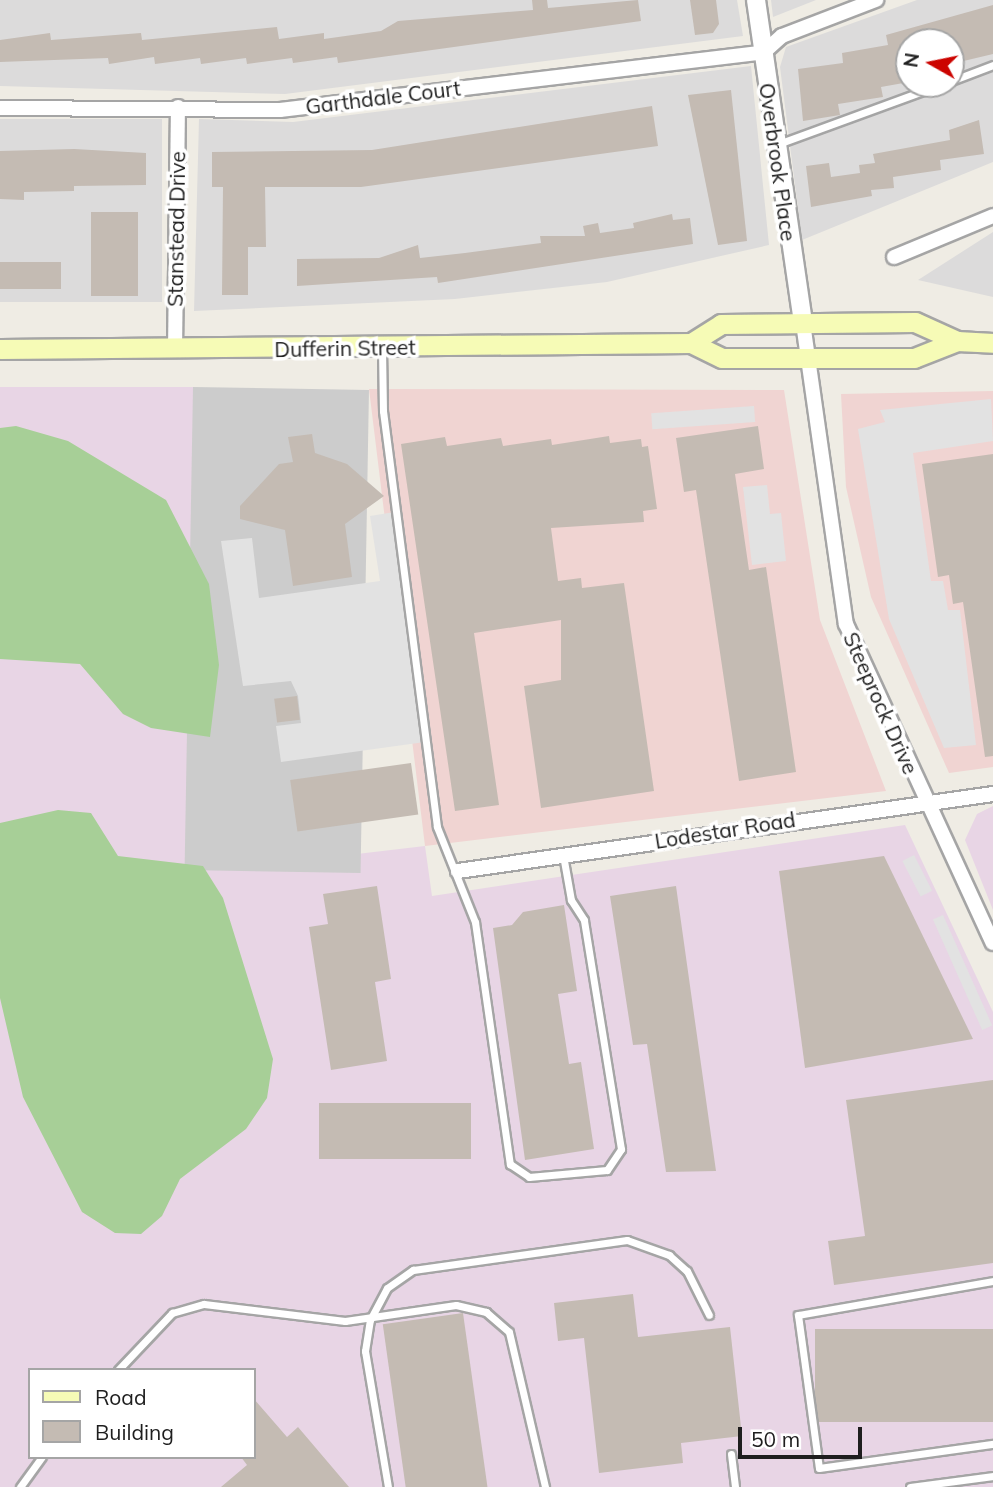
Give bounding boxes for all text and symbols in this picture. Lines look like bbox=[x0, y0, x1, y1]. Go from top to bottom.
north arrow bbox=[895, 28, 965, 98]
text: N bbox=[898, 51, 924, 69]
street label: Garthdale Court bbox=[304, 75, 462, 119]
street label: Overbrook Place bbox=[754, 81, 802, 243]
street label: Stanstead Drive bbox=[162, 151, 190, 307]
street label: Dufferin Street bbox=[274, 334, 416, 362]
street label: Steeprock Drive bbox=[838, 628, 924, 778]
street label: Lodestar Road bbox=[653, 806, 797, 854]
legend bbox=[28, 1368, 256, 1459]
text: Road bbox=[95, 1384, 146, 1410]
scale bar bbox=[741, 1414, 865, 1458]
text: Building bbox=[95, 1419, 174, 1445]
text: 50 m bbox=[751, 1426, 800, 1452]

